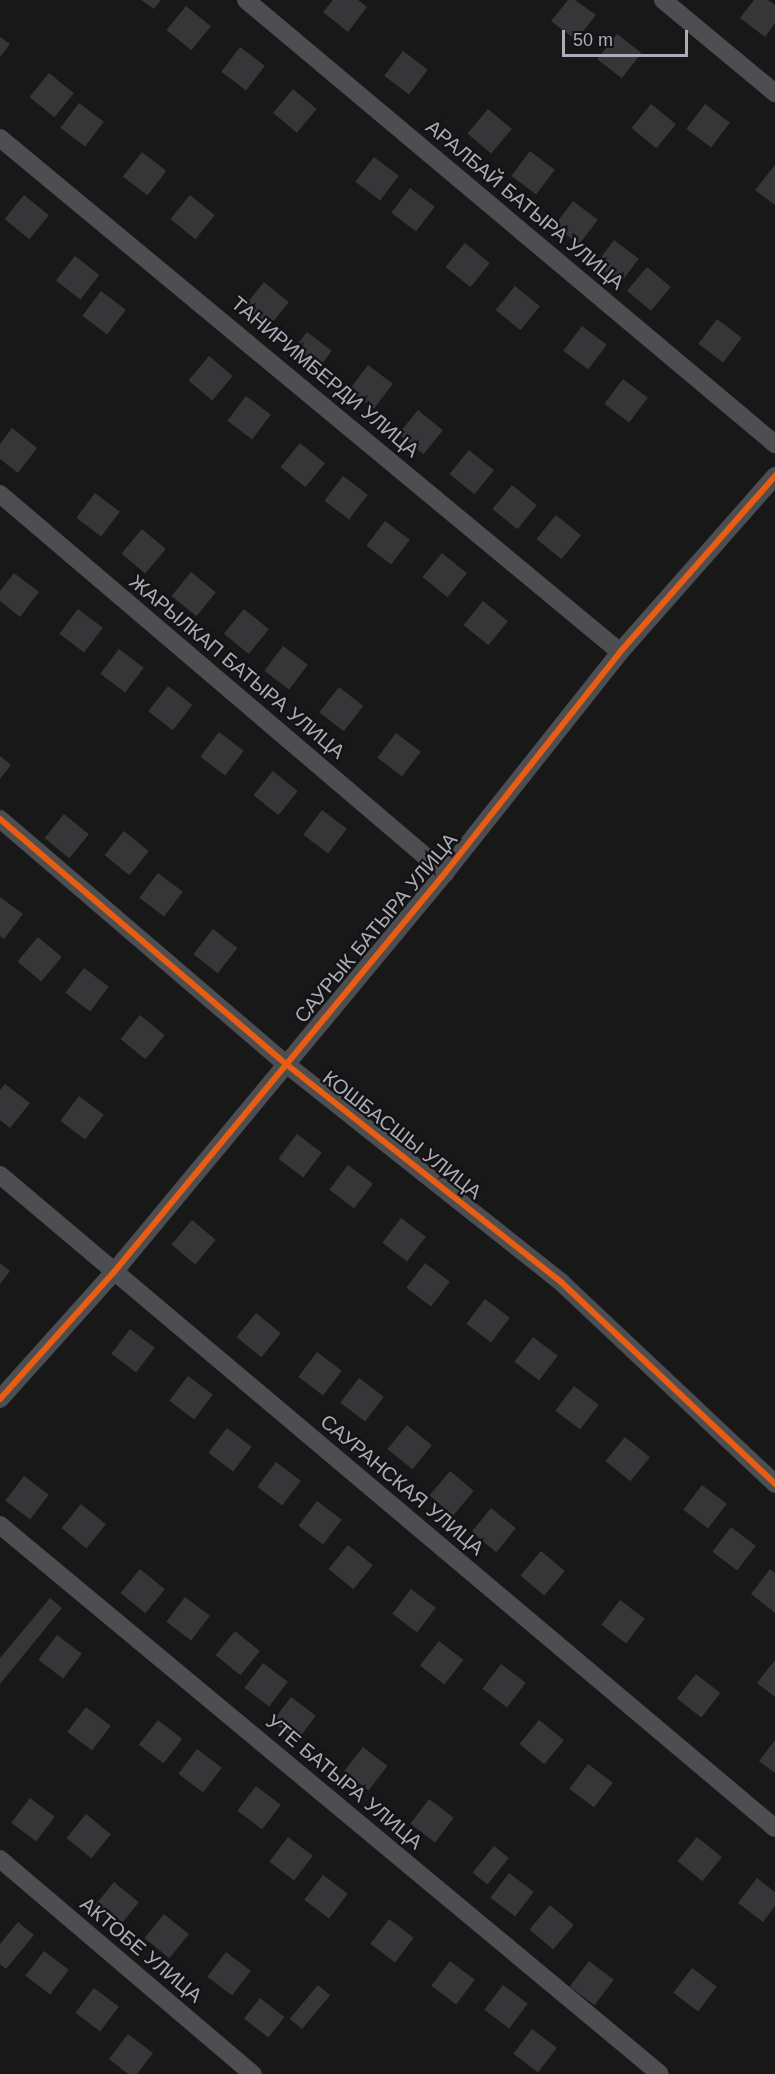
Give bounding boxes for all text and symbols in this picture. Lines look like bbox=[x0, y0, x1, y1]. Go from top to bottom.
scale bar bbox=[565, 18, 691, 56]
text: 50 m bbox=[573, 30, 613, 50]
street label: АРАЛБАЙ БАТЫРА УЛИЦА bbox=[421, 115, 629, 295]
street label: ТАНИРИМБЕРДИ УЛИЦА bbox=[226, 291, 424, 463]
street label: ЖАРЫЛКАП БАТЫРА УЛИЦА bbox=[124, 570, 350, 764]
street label: САУРЫК БАТЫРА УЛИЦА bbox=[290, 828, 462, 1028]
street label: КОШБАСШЫ УЛИЦА bbox=[318, 1066, 486, 1204]
street label: САУРАНСКАЯ УЛИЦА bbox=[315, 1410, 489, 1560]
street label: УТЕ БАТЫРА УЛИЦА bbox=[261, 1710, 427, 1854]
street label: АКТОБЕ УЛИЦА bbox=[75, 1892, 207, 2008]

